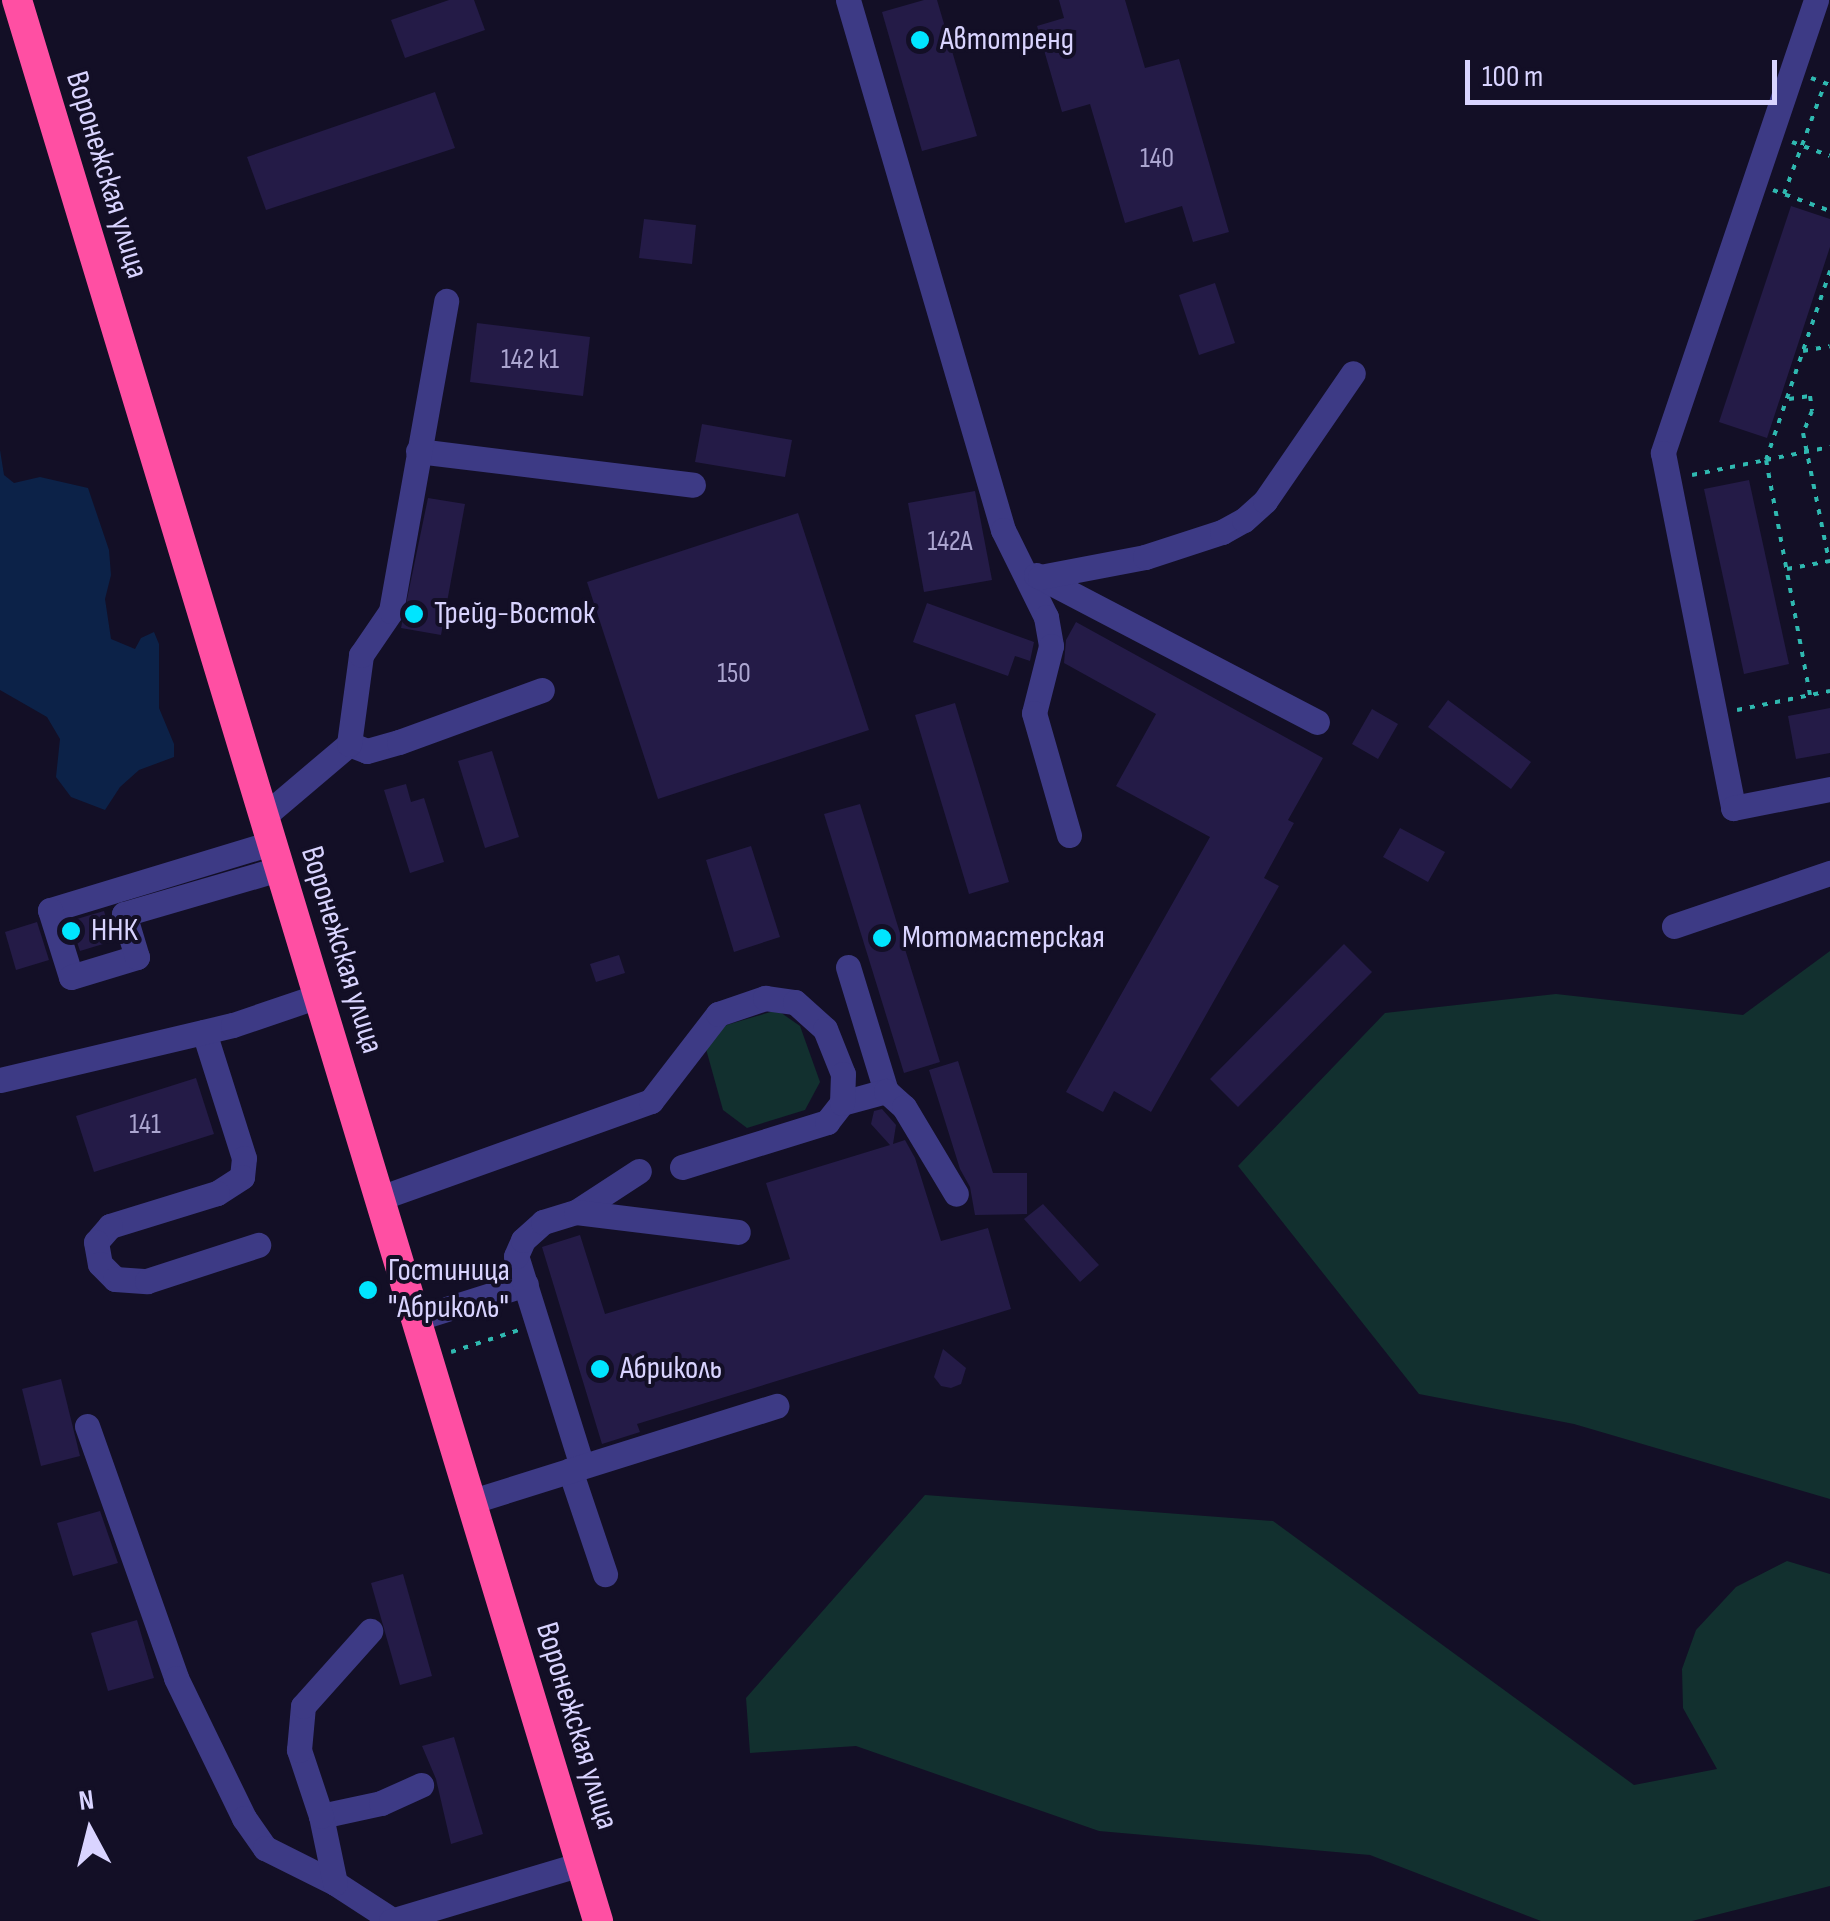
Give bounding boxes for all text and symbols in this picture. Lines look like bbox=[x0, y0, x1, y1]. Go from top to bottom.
place label: Автотренд bbox=[940, 21, 1074, 59]
marker: Автотренд bbox=[909, 29, 931, 51]
scale bar bbox=[1470, 40, 1782, 102]
text: 100 m bbox=[1482, 59, 1543, 95]
street label: Воронежская улица bbox=[56, 67, 156, 283]
house number: 140 bbox=[1140, 142, 1174, 176]
house number: 142 к1 bbox=[501, 343, 559, 377]
house number: 142А bbox=[927, 525, 973, 559]
place label: Трейд-Восток bbox=[434, 595, 595, 633]
marker: Трейд-Восток bbox=[403, 603, 425, 625]
house number: 150 bbox=[717, 657, 751, 691]
street label: Воронежская улица bbox=[291, 842, 391, 1058]
place label: ННК bbox=[91, 912, 138, 950]
place label: Мотомастерская bbox=[902, 919, 1105, 957]
marker: ННК bbox=[60, 920, 82, 942]
marker: Мотомастерская bbox=[871, 927, 893, 949]
house number: 141 bbox=[129, 1108, 161, 1142]
place label: Гостиница "Абриколь" bbox=[388, 1253, 510, 1328]
marker: Гостиница "Абриколь" bbox=[357, 1279, 379, 1301]
place label: Абриколь bbox=[620, 1350, 722, 1388]
marker: Абриколь bbox=[589, 1358, 611, 1380]
street label: Воронежская улица bbox=[526, 1618, 626, 1834]
north arrow bbox=[40, 1781, 140, 1881]
text: N bbox=[77, 1783, 96, 1818]

